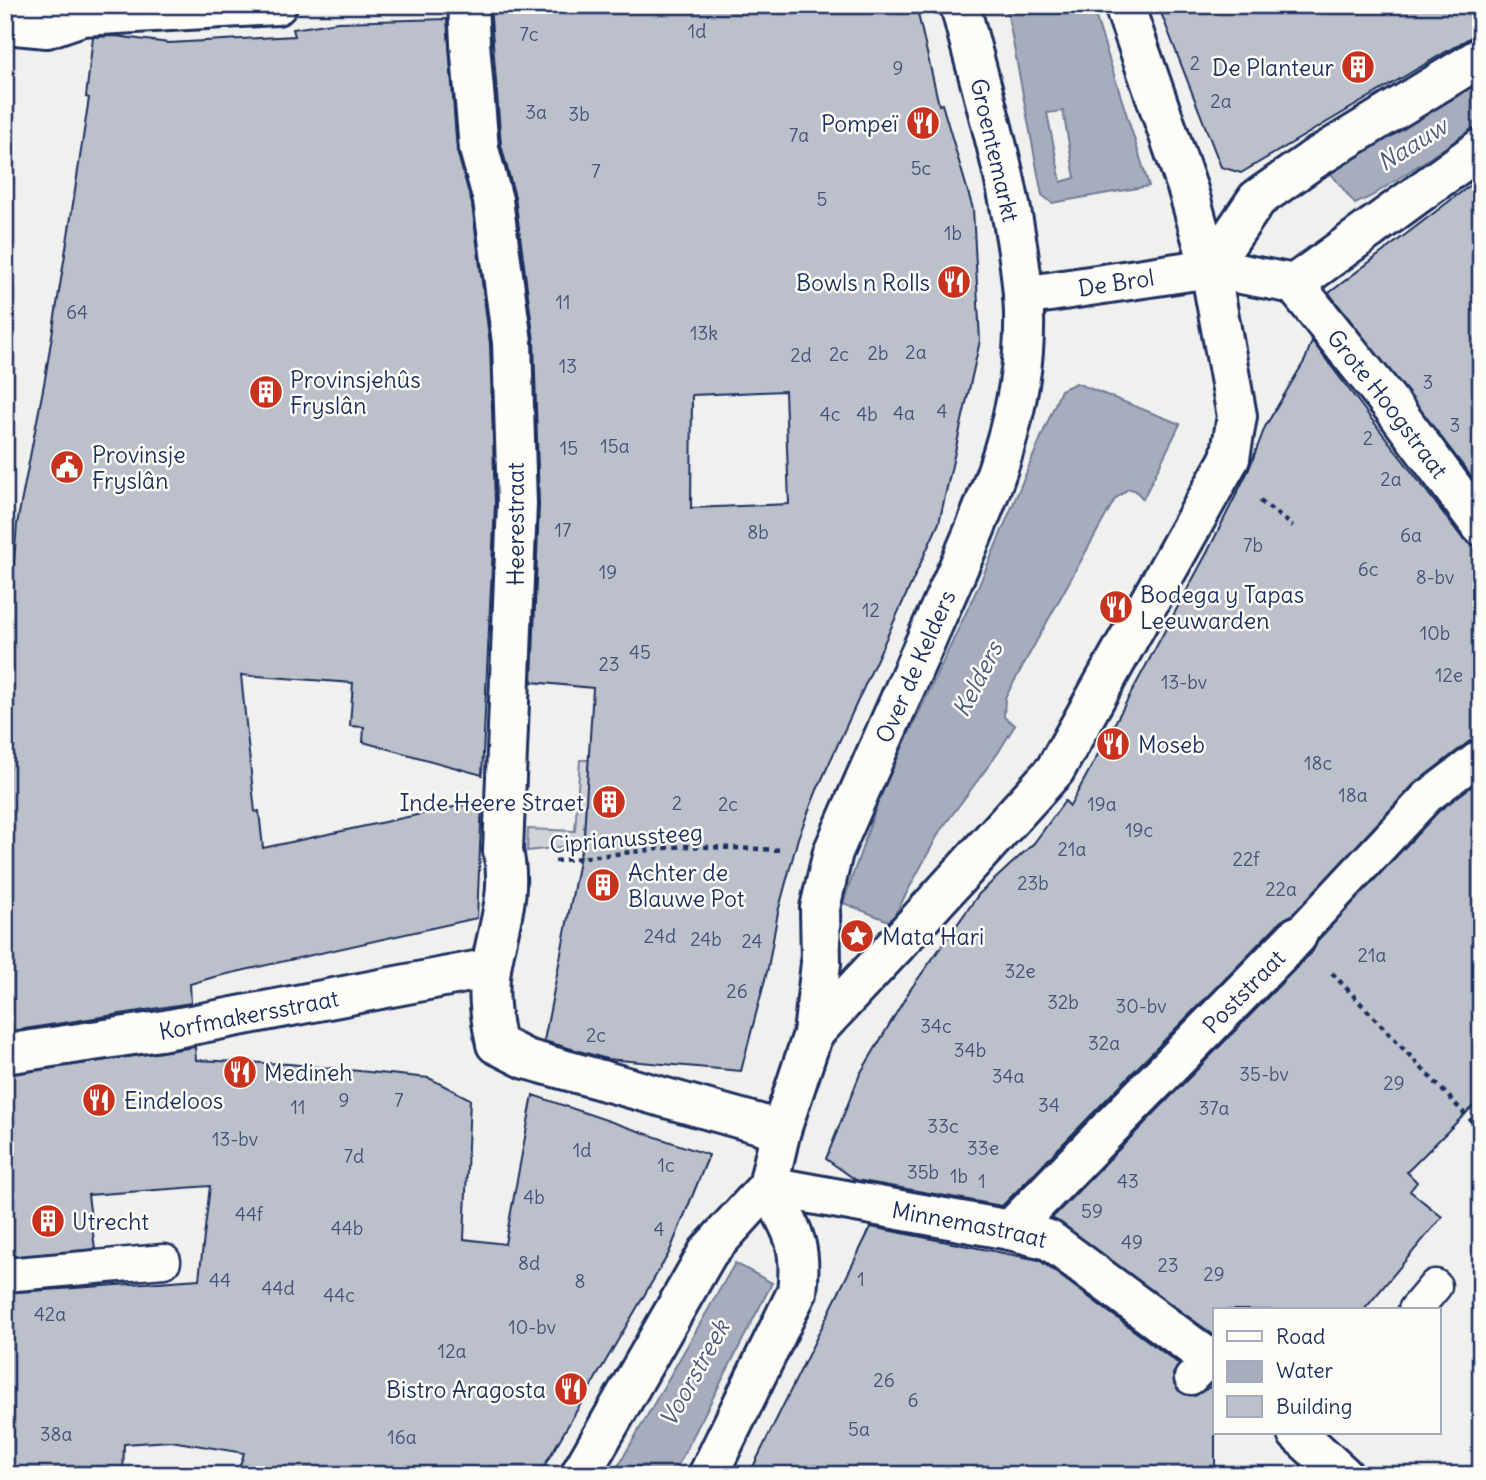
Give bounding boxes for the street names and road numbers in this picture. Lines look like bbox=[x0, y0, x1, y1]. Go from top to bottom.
street label: Groentemarkt bbox=[964, 75, 1026, 225]
street label: De Brol bbox=[1076, 262, 1156, 302]
street label: Grote Hoogstraat bbox=[1321, 323, 1455, 484]
street label: Heerestraat bbox=[501, 462, 530, 586]
street label: Over de Kelders bbox=[869, 585, 961, 747]
street label: Ciprianussteeg bbox=[548, 817, 704, 859]
street label: Poststraat bbox=[1196, 943, 1291, 1039]
street label: Korfmakersstraat bbox=[156, 983, 341, 1045]
street label: Minnemastraat bbox=[890, 1194, 1050, 1253]

